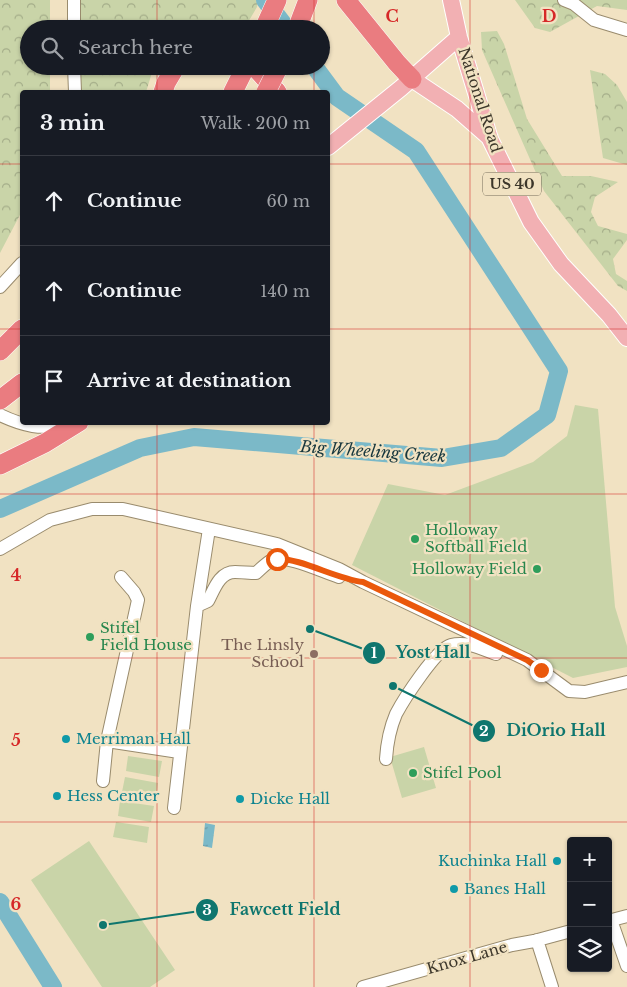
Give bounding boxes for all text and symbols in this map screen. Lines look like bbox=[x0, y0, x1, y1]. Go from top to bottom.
text: C bbox=[385, 6, 399, 26]
text: D bbox=[542, 6, 556, 26]
search box bbox=[20, 20, 330, 75]
icon: search bbox=[38, 34, 66, 62]
text: Search here bbox=[78, 36, 193, 59]
street label: National Road bbox=[455, 45, 506, 155]
text: 3 min bbox=[40, 110, 105, 136]
text: Walk · 200 m bbox=[201, 113, 310, 133]
road number: US 40 bbox=[483, 172, 541, 195]
icon: ahead bbox=[40, 187, 68, 215]
text: Continue bbox=[87, 189, 182, 212]
text: 60 m bbox=[267, 191, 310, 211]
icon: ahead bbox=[40, 277, 68, 305]
text: Continue bbox=[87, 279, 182, 302]
text: 140 m bbox=[260, 281, 310, 301]
icon: arrive bbox=[40, 367, 68, 395]
text: Arrive at destination bbox=[87, 369, 291, 392]
water label: Big Wheeling Creek bbox=[299, 436, 446, 466]
place label: Holloway Softball Field bbox=[425, 520, 527, 556]
marker: Holloway Softball Field bbox=[409, 533, 421, 545]
route start bbox=[266, 548, 289, 571]
place label: Holloway Field bbox=[412, 559, 527, 578]
marker: Holloway Field bbox=[531, 563, 543, 575]
text: 4 bbox=[11, 565, 21, 585]
place label: Stifel Field House bbox=[100, 618, 192, 654]
marker: Stifel Field House bbox=[84, 631, 96, 643]
place label: The Linsly School bbox=[221, 635, 304, 671]
callout: Yost Hall bbox=[361, 637, 481, 668]
text: Yost Hall bbox=[395, 642, 471, 662]
text: 1 bbox=[371, 643, 378, 662]
marker: The Linsly School bbox=[308, 648, 320, 660]
route end bbox=[530, 659, 553, 682]
callout: DiOrio Hall bbox=[471, 715, 616, 746]
text: DiOrio Hall bbox=[506, 720, 606, 740]
text: 2 bbox=[479, 721, 489, 740]
place label: Merriman Hall bbox=[76, 729, 191, 748]
text: 5 bbox=[11, 730, 21, 750]
marker: Merriman Hall bbox=[60, 733, 72, 745]
place label: Stifel Pool bbox=[423, 763, 502, 782]
marker: Stifel Pool bbox=[407, 767, 419, 779]
place label: Hess Center bbox=[67, 786, 160, 805]
place label: Dicke Hall bbox=[250, 789, 330, 808]
marker: Hess Center bbox=[51, 790, 63, 802]
marker: Dicke Hall bbox=[234, 793, 246, 805]
map controls bbox=[567, 837, 612, 972]
button: + bbox=[567, 837, 612, 882]
place label: Kuchinka Hall bbox=[438, 851, 547, 870]
marker: Kuchinka Hall bbox=[551, 855, 563, 867]
place label: Banes Hall bbox=[464, 879, 546, 898]
button: − bbox=[567, 882, 612, 927]
marker: Banes Hall bbox=[448, 883, 460, 895]
text: 6 bbox=[11, 894, 22, 914]
callout: Fawcett Field bbox=[194, 894, 350, 925]
text: Fawcett Field bbox=[229, 899, 341, 919]
text: 3 bbox=[202, 900, 212, 919]
button: layers bbox=[567, 927, 612, 972]
street label: Knox Lane bbox=[424, 937, 509, 978]

